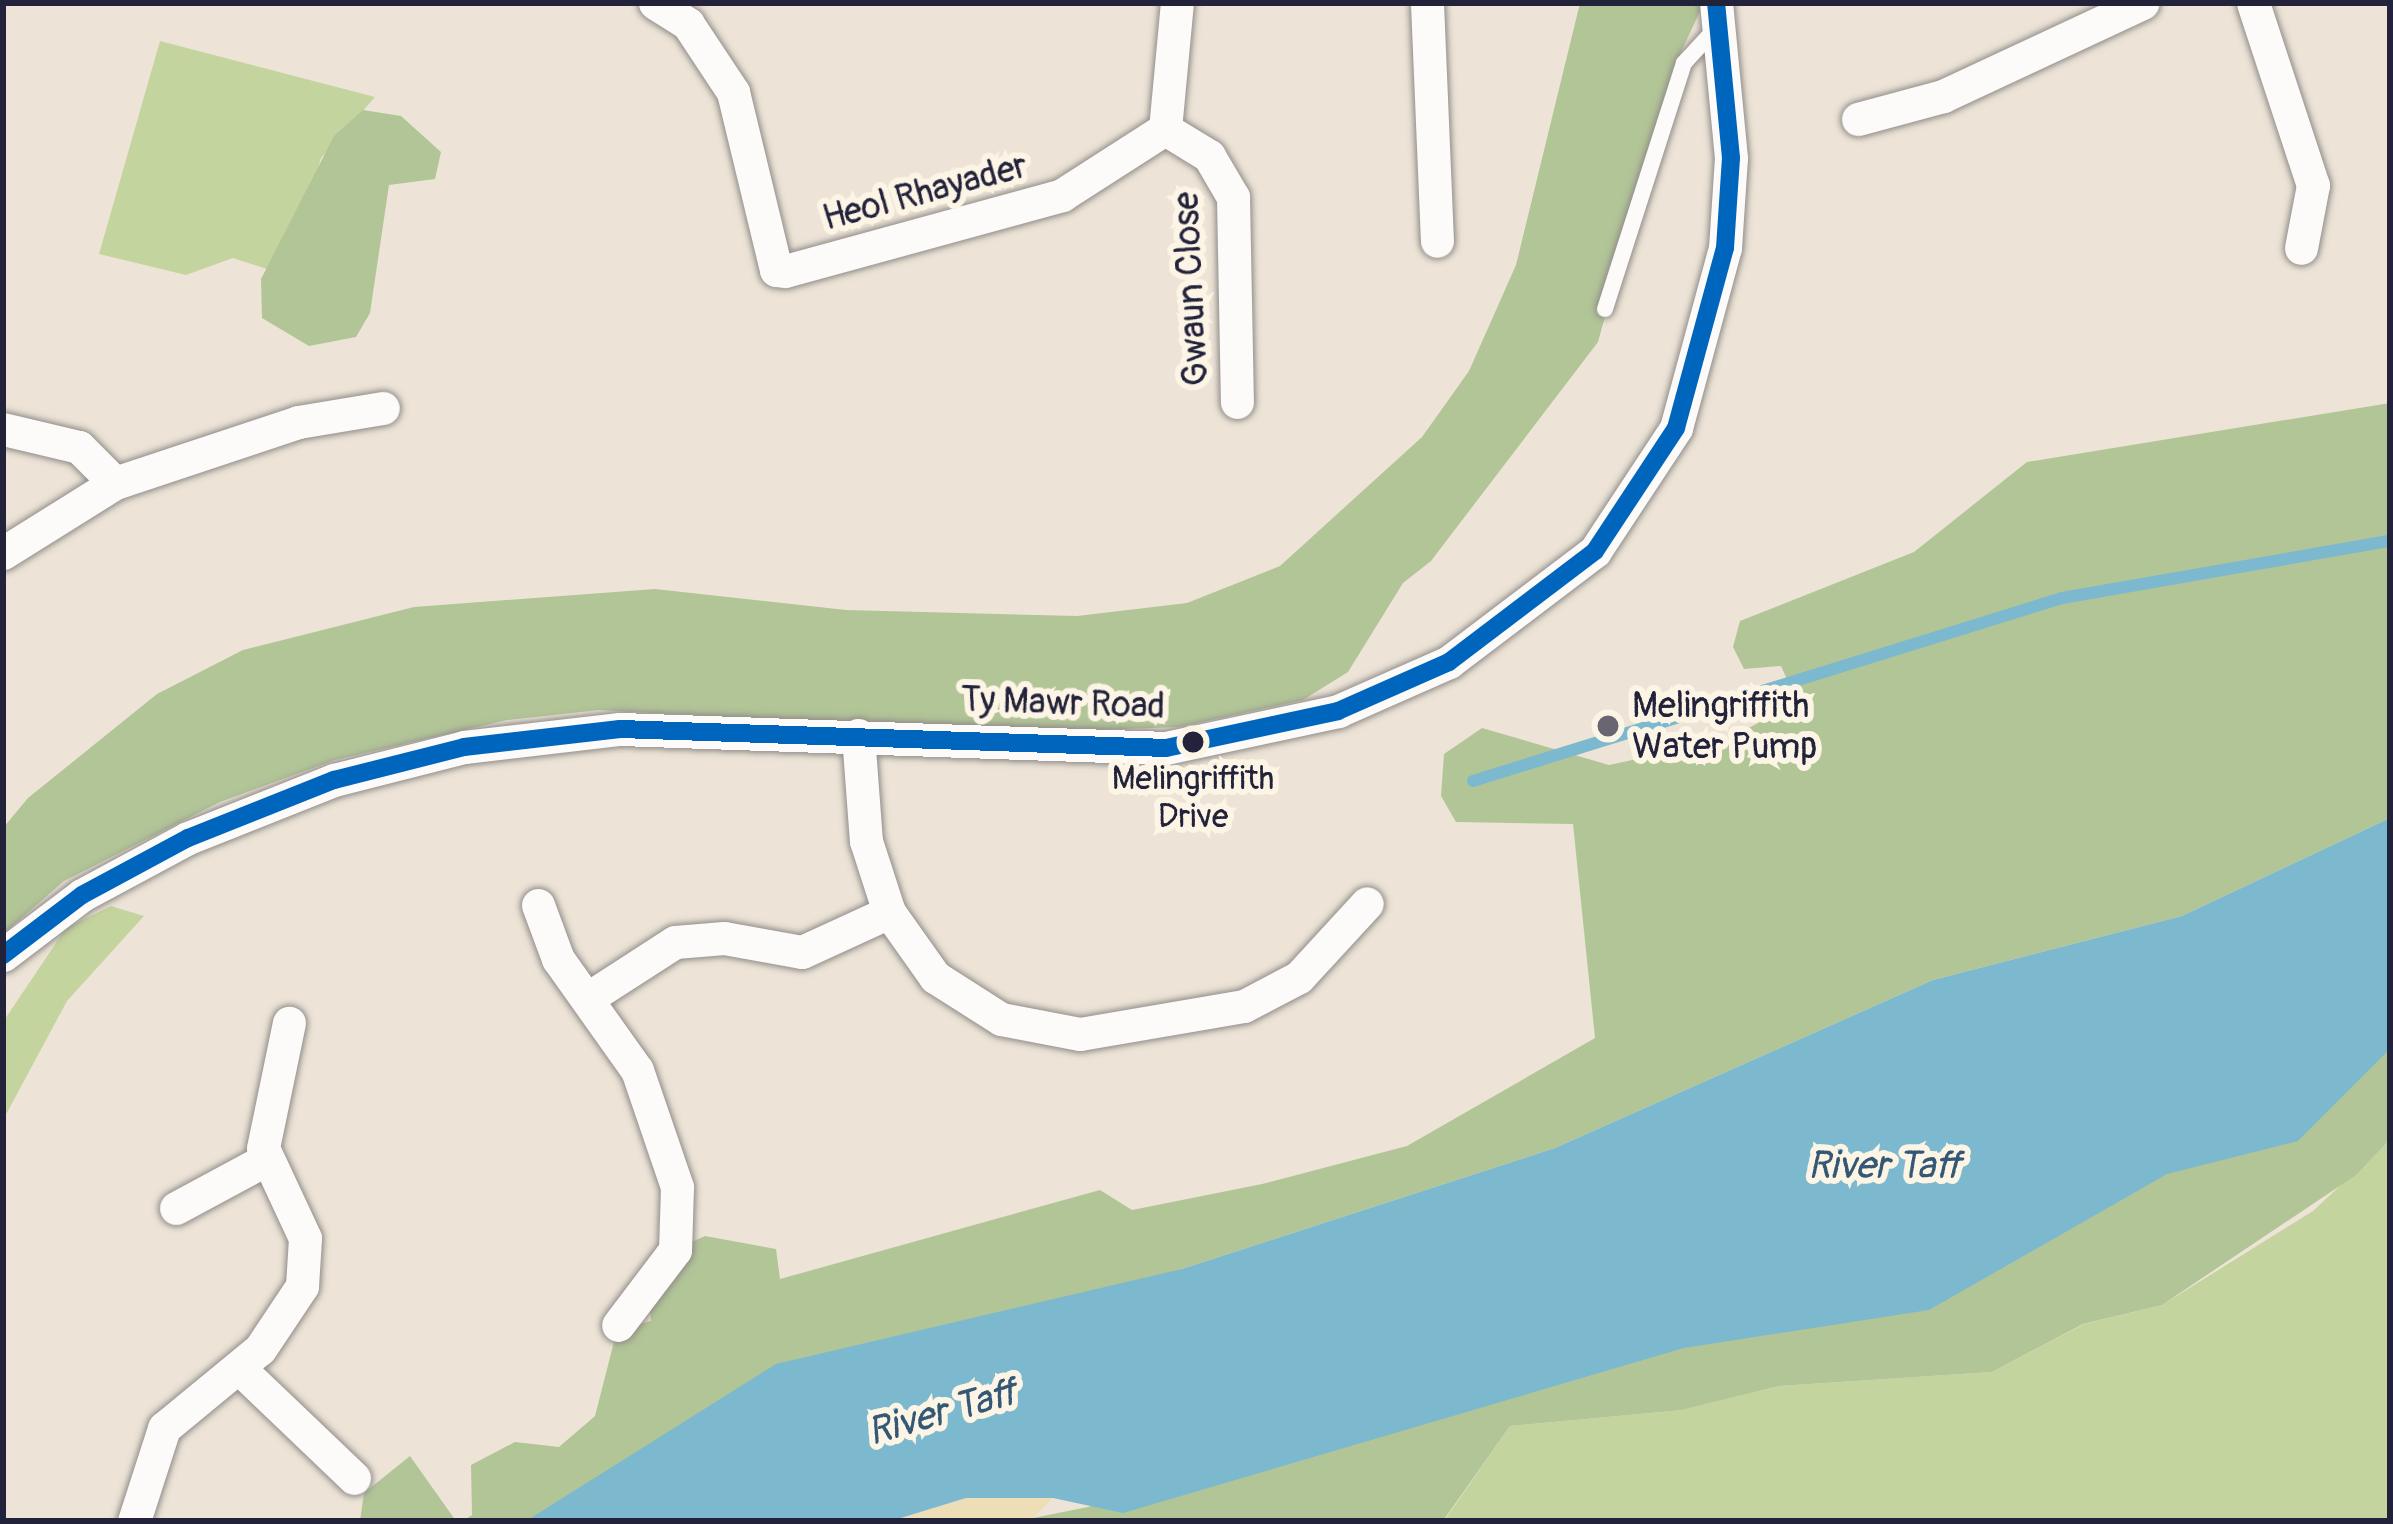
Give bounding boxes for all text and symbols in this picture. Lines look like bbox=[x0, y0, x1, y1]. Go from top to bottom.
street label: Heol Rhayader bbox=[818, 144, 1032, 240]
street label: Gwaun Close bbox=[1164, 191, 1218, 387]
street label: Ty Mawr Road bbox=[960, 678, 1166, 728]
place label: Melingriffith Water Pump bbox=[1632, 683, 1817, 768]
marker: Melingriffith Water Pump bbox=[1595, 713, 1621, 739]
marker: Melingriffith Drive bbox=[1182, 731, 1204, 753]
place label: Melingriffith Drive bbox=[1112, 759, 1274, 837]
water label: River Taff bbox=[1808, 1143, 1960, 1189]
water label: River Taff bbox=[862, 1369, 1022, 1457]

